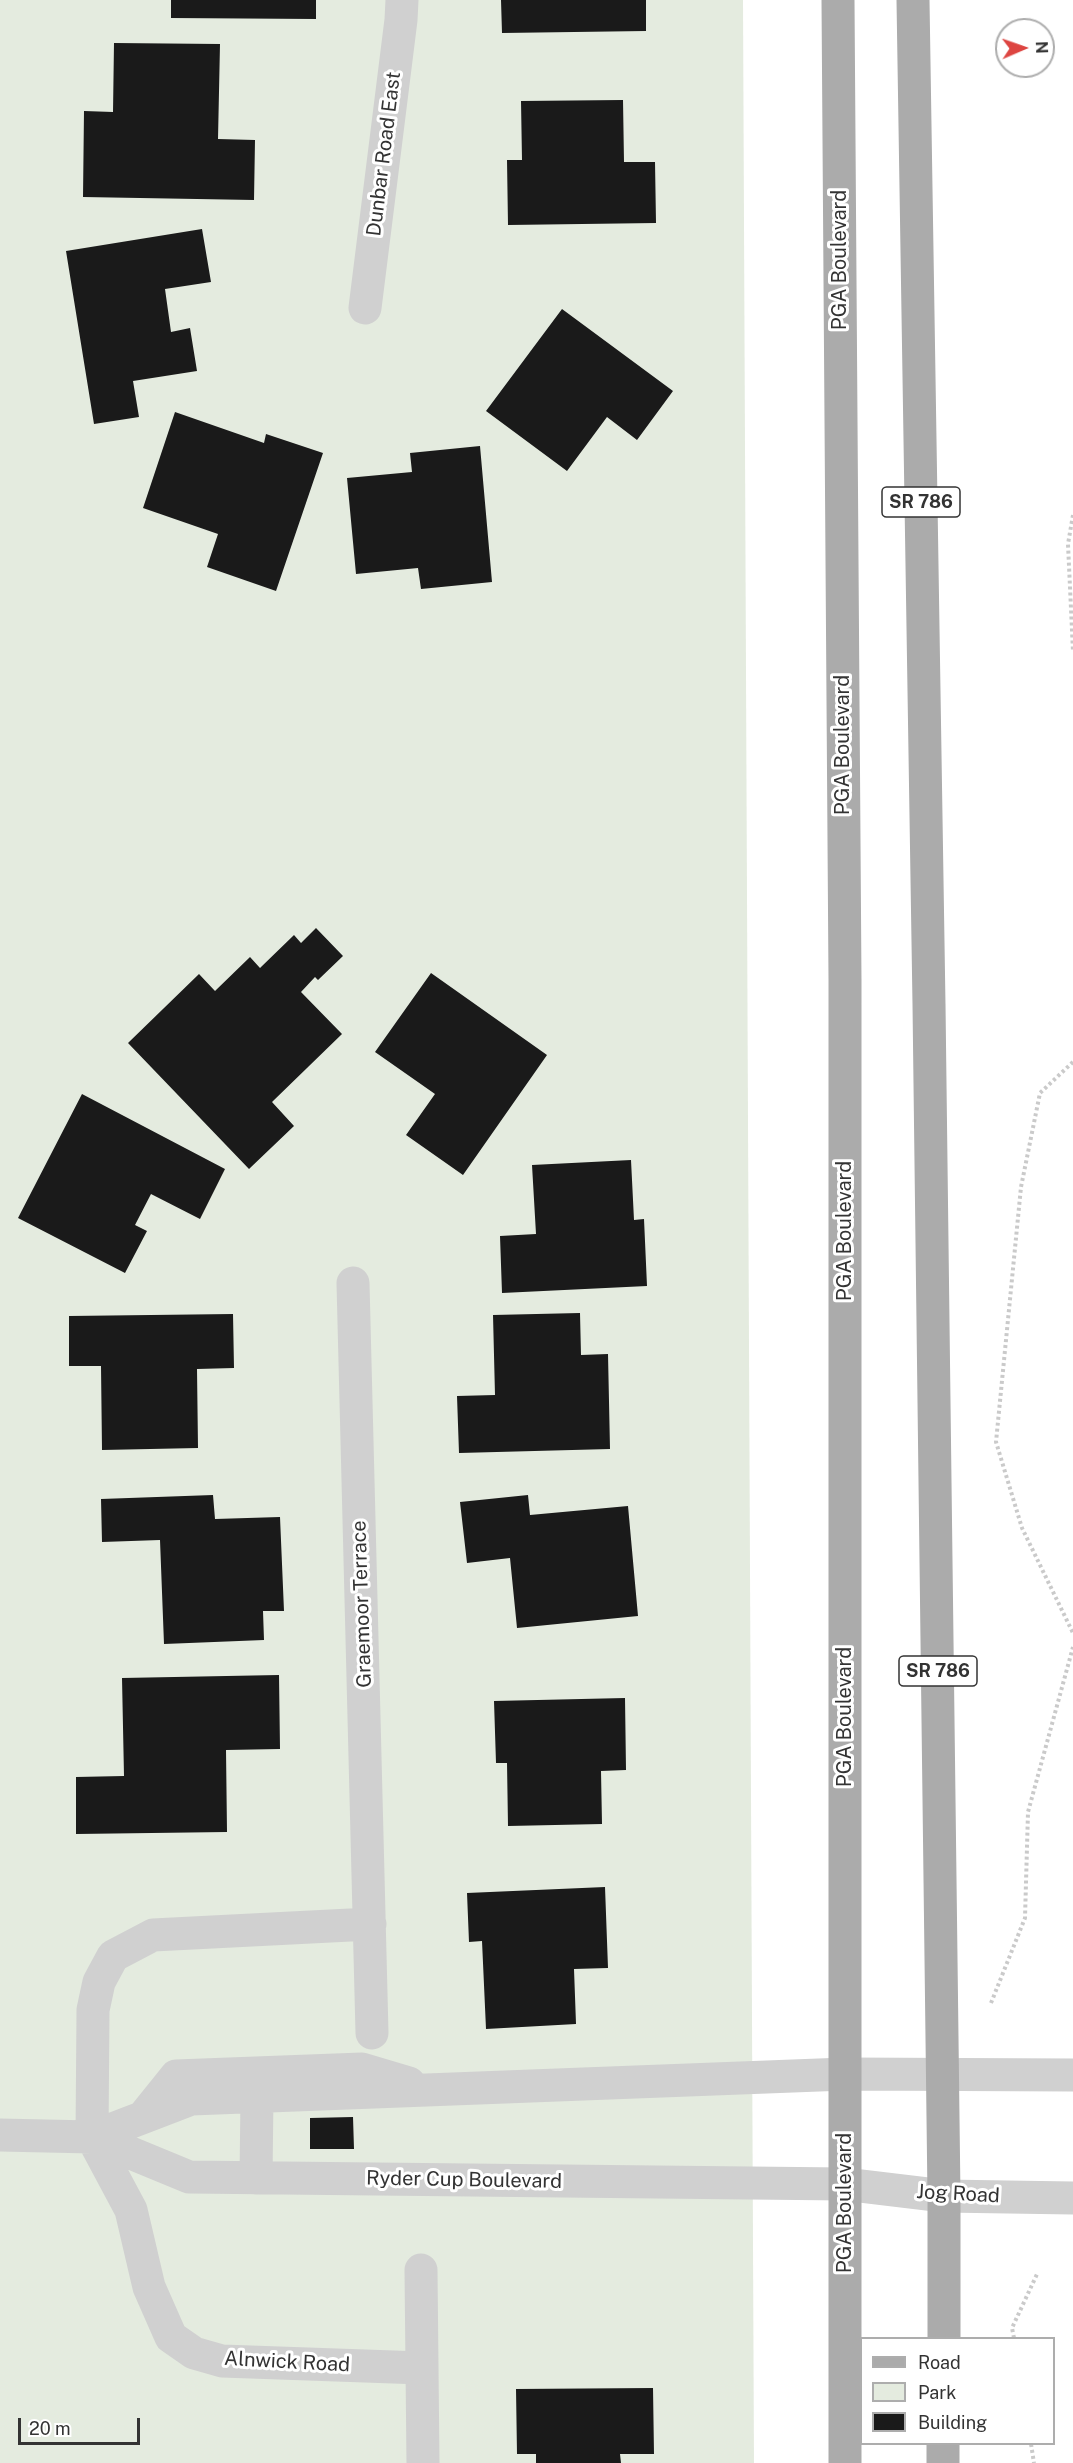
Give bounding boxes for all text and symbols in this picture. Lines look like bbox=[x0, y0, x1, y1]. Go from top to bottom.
north arrow bbox=[995, 18, 1055, 78]
text: N bbox=[1032, 41, 1051, 54]
street label: Dunbar Road East bbox=[362, 70, 406, 238]
street label: PGA Boulevard bbox=[828, 190, 852, 330]
road number: SR 786 bbox=[882, 487, 960, 517]
street label: PGA Boulevard bbox=[831, 675, 855, 815]
street label: PGA Boulevard bbox=[833, 1161, 857, 1301]
street label: Graemoor Terrace bbox=[347, 1520, 377, 1688]
street label: PGA Boulevard bbox=[833, 1647, 857, 1787]
road number: SR 786 bbox=[899, 1656, 977, 1686]
street label: PGA Boulevard bbox=[833, 2133, 857, 2273]
street label: Ryder Cup Boulevard bbox=[366, 2166, 562, 2194]
street label: Jog Road bbox=[916, 2180, 1000, 2208]
legend bbox=[860, 2337, 1055, 2445]
street label: Alnwick Road bbox=[223, 2347, 351, 2377]
text: Road bbox=[918, 2352, 961, 2373]
text: Park bbox=[918, 2382, 956, 2403]
scale bar bbox=[21, 2406, 142, 2444]
text: Building bbox=[918, 2412, 987, 2433]
text: 20 m bbox=[29, 2418, 71, 2439]

